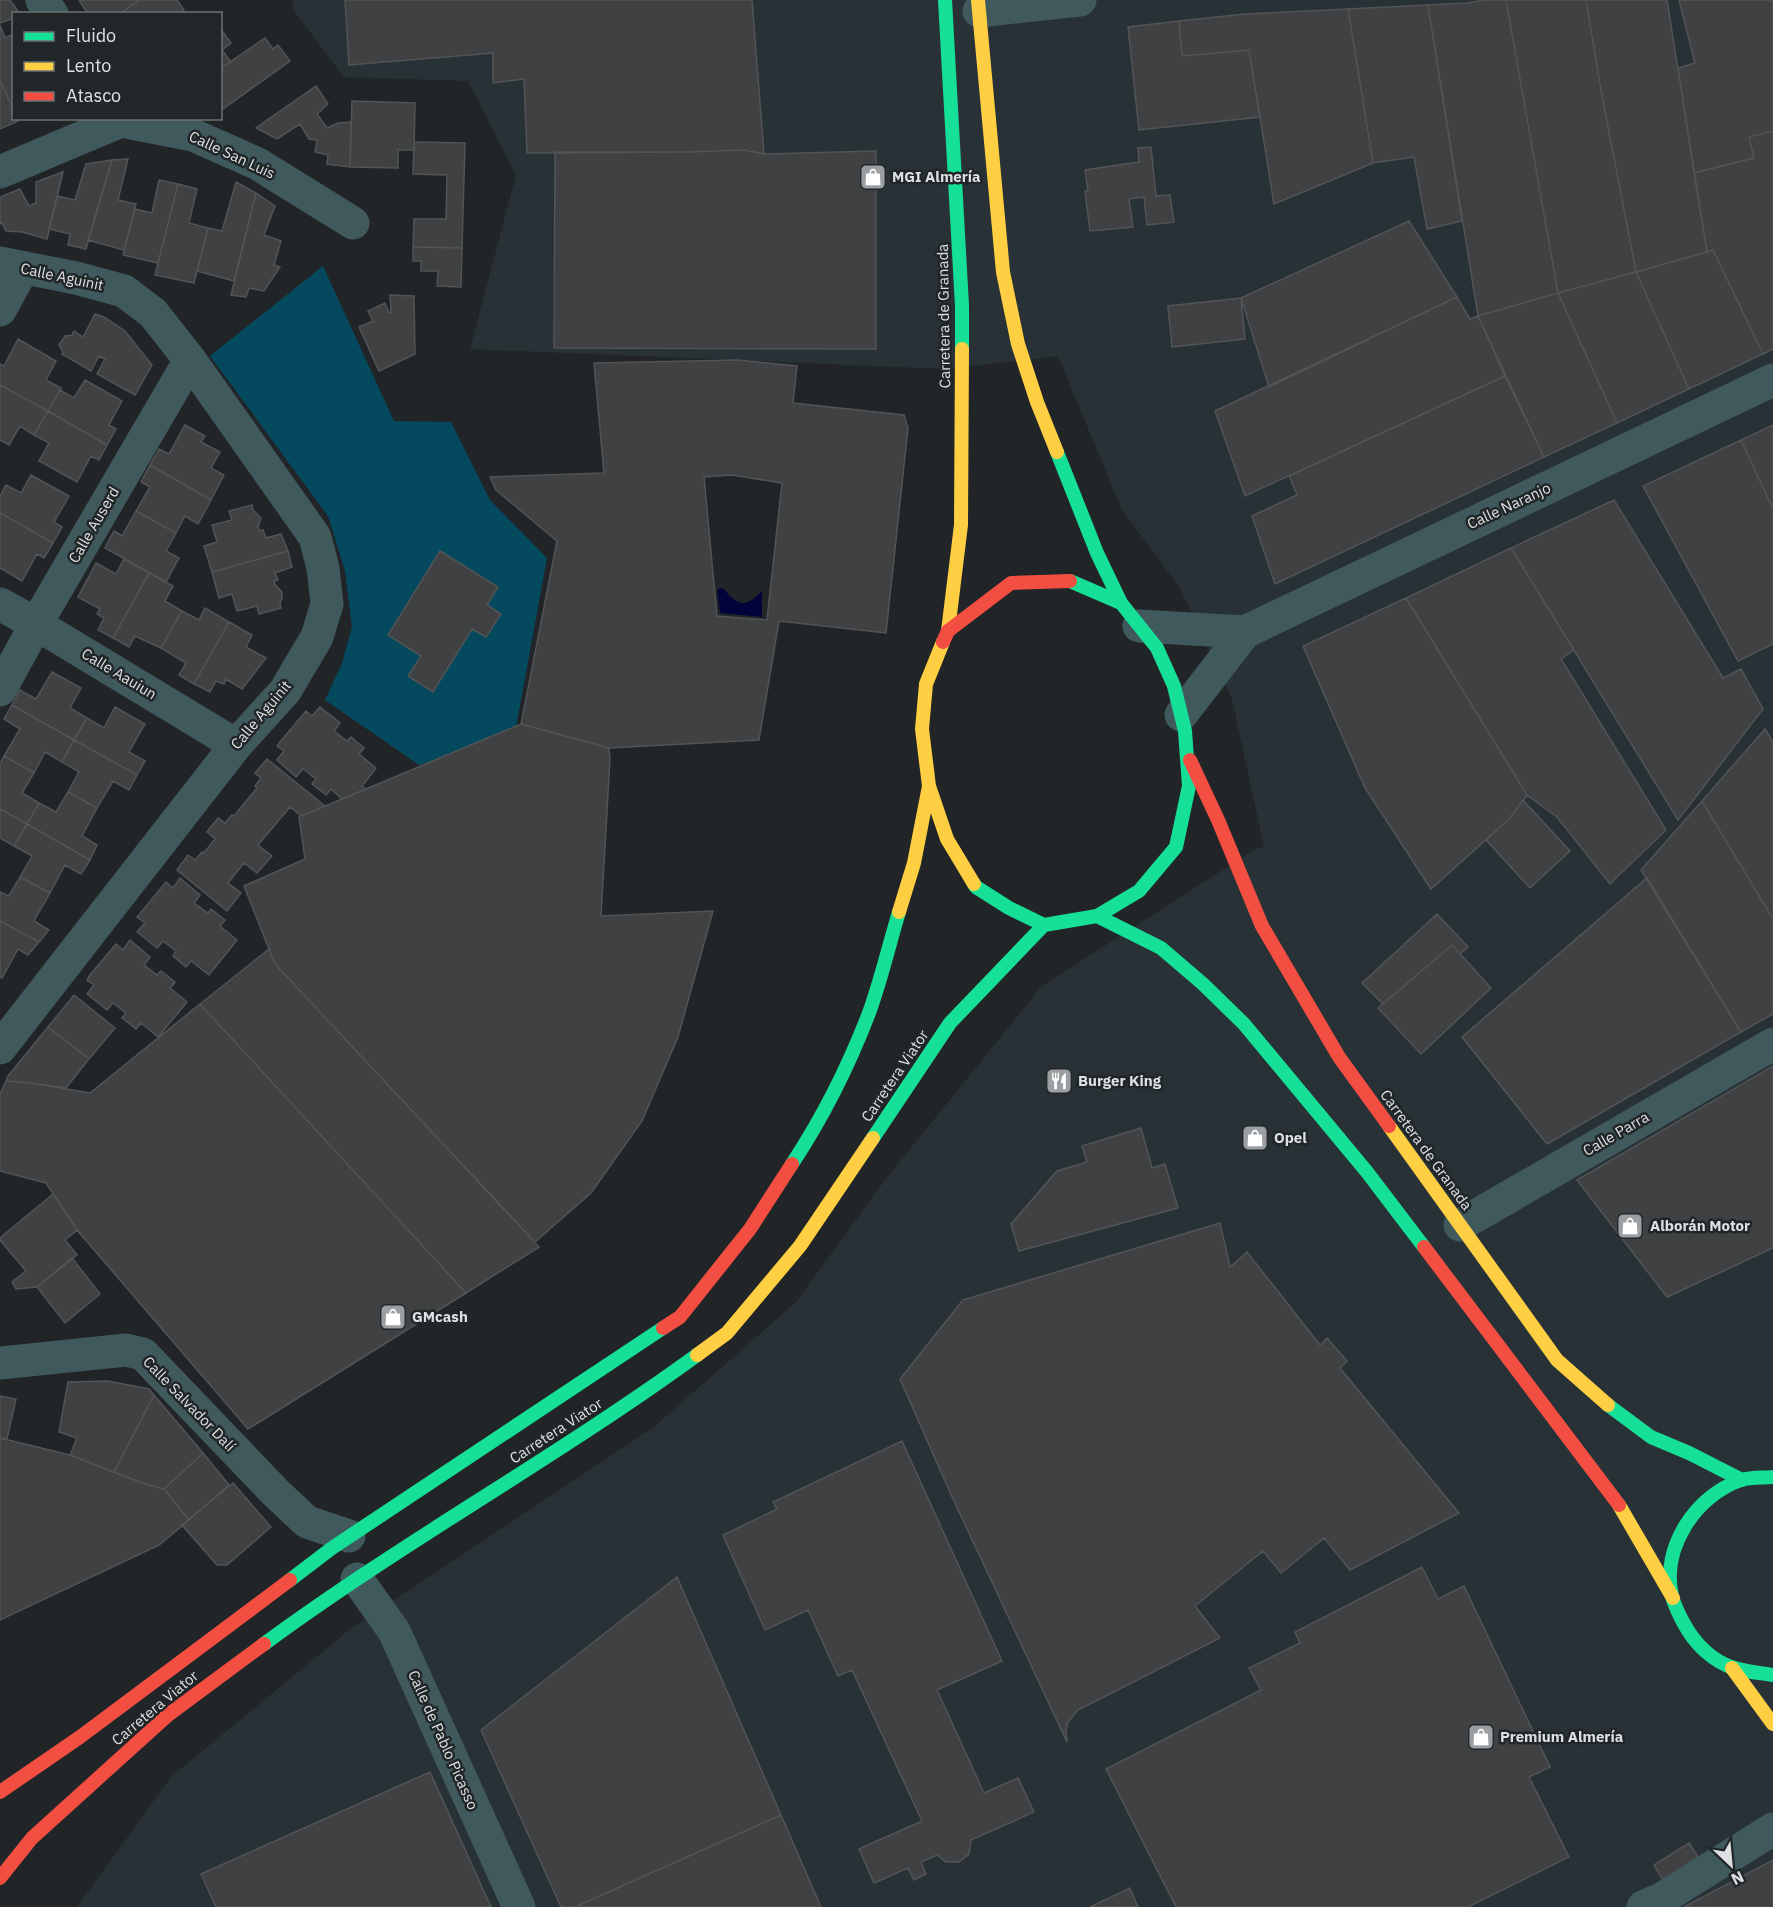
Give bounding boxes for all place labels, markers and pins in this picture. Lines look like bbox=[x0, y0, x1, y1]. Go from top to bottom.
shop icon: MGI Almería bbox=[858, 162, 888, 192]
place label: MGI Almería bbox=[892, 167, 981, 186]
restaurant icon: Burger King bbox=[1044, 1066, 1074, 1096]
place label: Burger King bbox=[1078, 1071, 1162, 1090]
shop icon: Opel bbox=[1240, 1123, 1270, 1153]
place label: Opel bbox=[1274, 1128, 1307, 1147]
shop icon: Alborán Motor bbox=[1615, 1211, 1645, 1241]
place label: Alborán Motor bbox=[1650, 1216, 1750, 1235]
shop icon: GMcash bbox=[378, 1302, 408, 1332]
place label: GMcash bbox=[412, 1307, 468, 1326]
shop icon: Premium Almería bbox=[1466, 1722, 1496, 1752]
place label: Premium Almería bbox=[1500, 1727, 1624, 1746]

